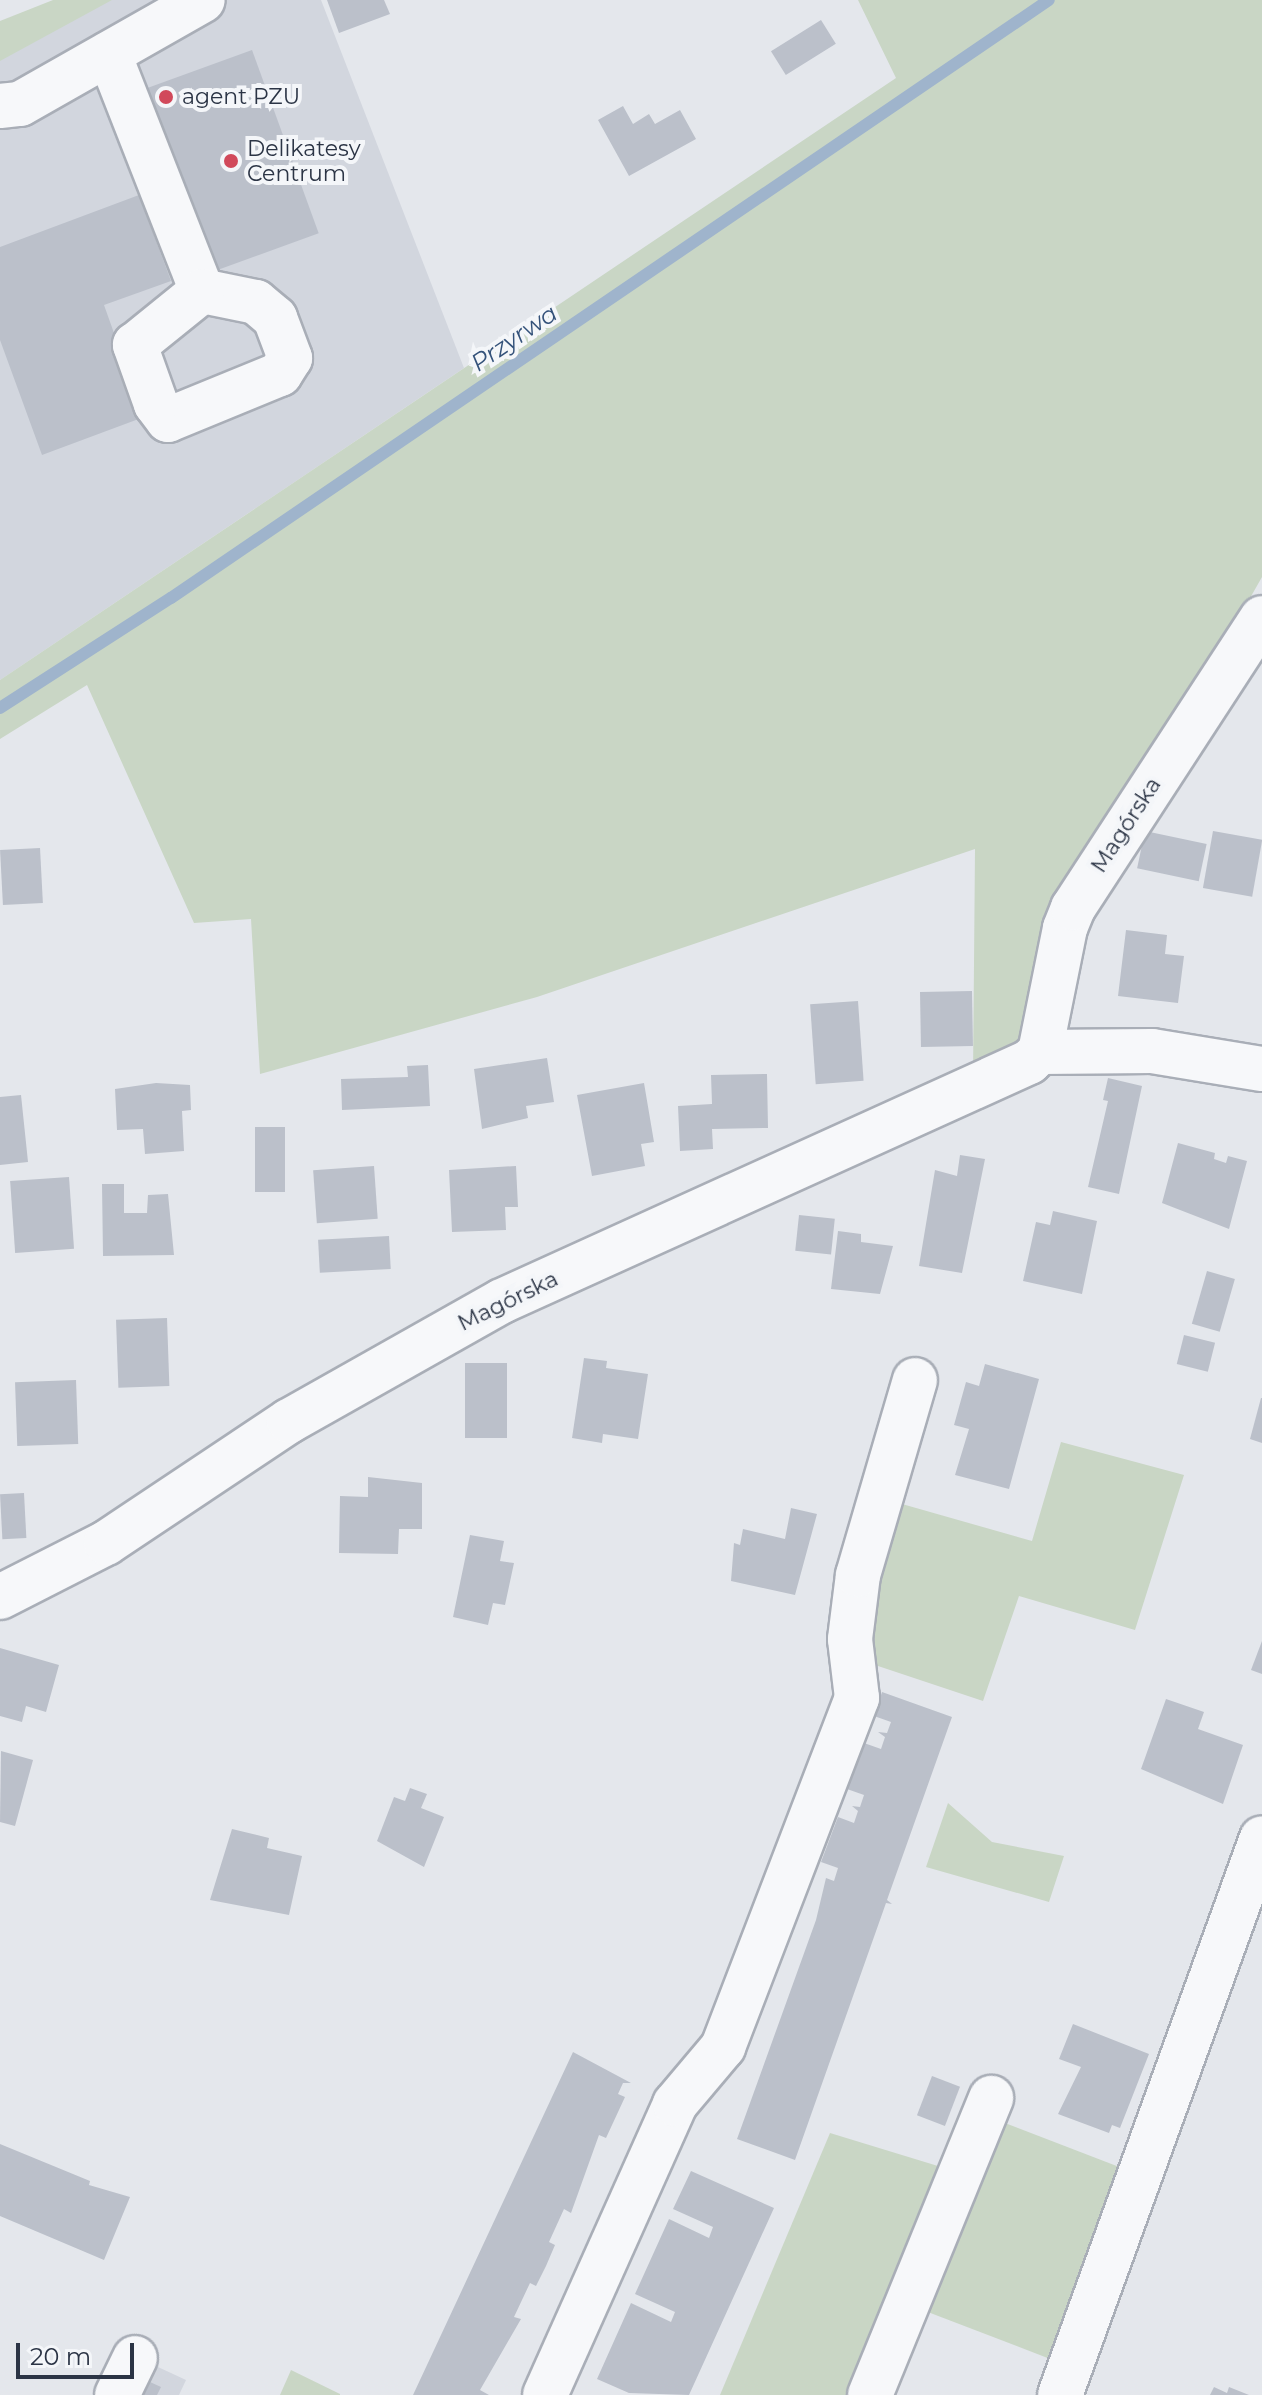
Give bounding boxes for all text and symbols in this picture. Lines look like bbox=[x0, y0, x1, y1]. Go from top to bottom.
place label: agent PZU bbox=[182, 84, 300, 110]
marker: agent PZU bbox=[157, 88, 175, 106]
place label: Delikatesy Centrum bbox=[247, 135, 361, 186]
marker: Delikatesy Centrum bbox=[222, 152, 240, 170]
water label: Przyrwa bbox=[465, 299, 563, 377]
street label: Magórska bbox=[1085, 772, 1167, 878]
street label: Magórska bbox=[454, 1265, 562, 1337]
scale bar bbox=[20, 2327, 138, 2377]
text: 20 m bbox=[30, 2342, 91, 2371]

